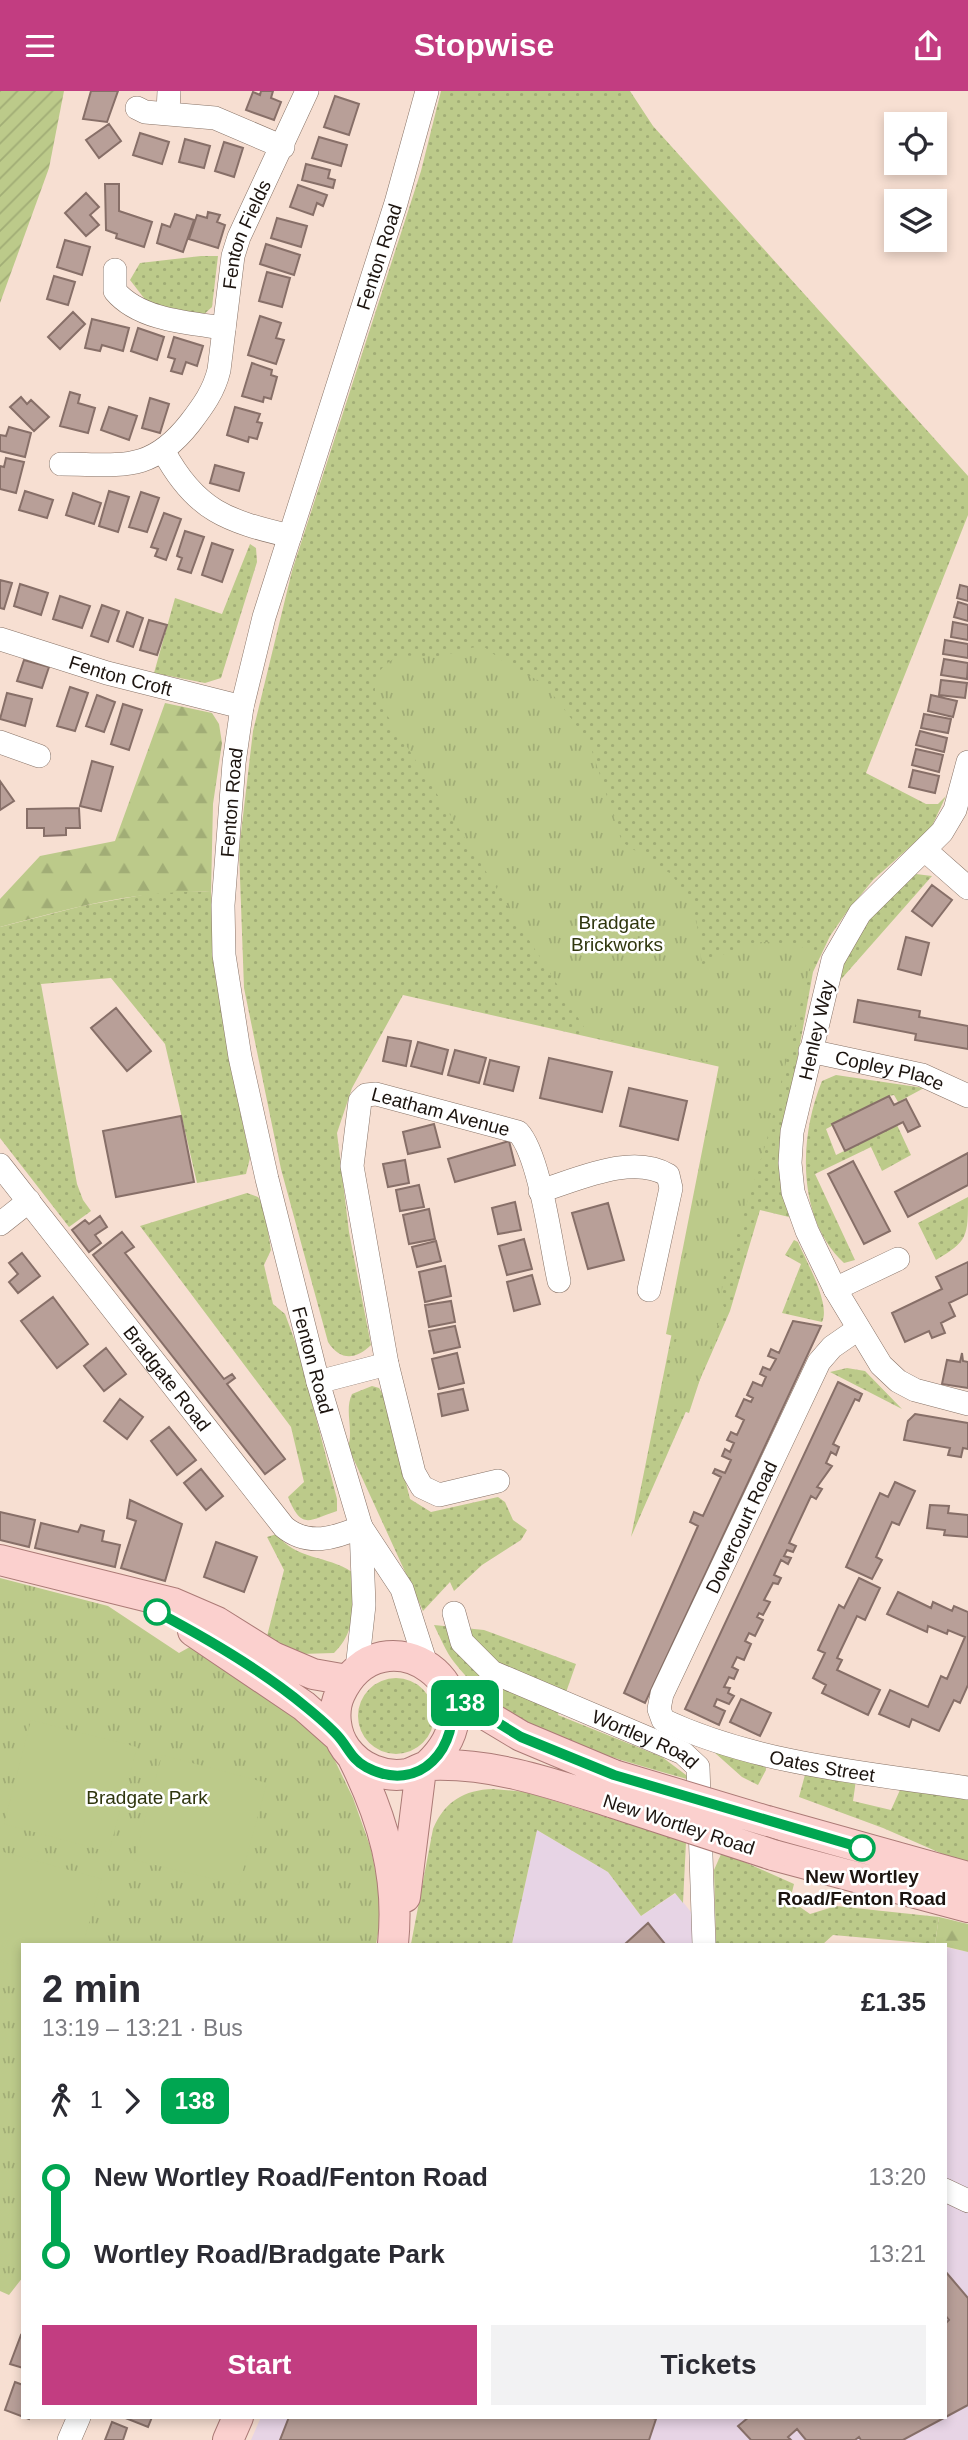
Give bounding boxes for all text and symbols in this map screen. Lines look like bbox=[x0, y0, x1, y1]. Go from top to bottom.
icon: menu bbox=[21, 27, 59, 65]
text: Stopwise bbox=[414, 27, 554, 63]
icon: share bbox=[909, 27, 947, 65]
map controls bbox=[884, 112, 947, 252]
button: locate bbox=[884, 112, 947, 175]
street label: Fenton Fields bbox=[219, 177, 275, 291]
button: layers bbox=[884, 189, 947, 252]
street label: Fenton Road bbox=[353, 201, 406, 312]
street label: Fenton Croft bbox=[66, 652, 175, 700]
street label: Fenton Road bbox=[217, 746, 247, 858]
park label: Bradgate Brickworks bbox=[571, 912, 663, 955]
street label: Henley Way bbox=[795, 978, 838, 1082]
street label: Copley Place bbox=[833, 1047, 948, 1095]
street label: Leatham Avenue bbox=[369, 1083, 512, 1140]
street label: Fenton Road bbox=[288, 1304, 337, 1416]
street label: Bradgate Road bbox=[119, 1322, 215, 1435]
street label: Dovercourt Road bbox=[702, 1458, 781, 1597]
unlabelled marker bbox=[144, 1599, 170, 1625]
line badge: 138 bbox=[425, 1680, 505, 1726]
text: 138 bbox=[445, 1689, 485, 1716]
street label: Wortley Road bbox=[589, 1706, 703, 1773]
street label: Oates Street bbox=[767, 1746, 877, 1786]
park label: Bradgate Park bbox=[86, 1787, 208, 1808]
street label: New Wortley Road bbox=[600, 1790, 757, 1859]
marker: New Wortley Road/Fenton Road bbox=[849, 1835, 875, 1861]
place label: New Wortley Road/Fenton Road bbox=[778, 1866, 946, 1909]
text: 2 min bbox=[42, 1968, 141, 2010]
text: £1.35 bbox=[861, 1987, 926, 2017]
text: 13:19 – 13:21 · Bus bbox=[42, 2015, 243, 2041]
icon: walk bbox=[42, 2082, 80, 2120]
icon: forward bbox=[113, 2082, 151, 2120]
text: 1 bbox=[90, 2087, 103, 2113]
text: 138 bbox=[175, 2087, 215, 2114]
text: New Wortley Road/Fenton Road bbox=[94, 2162, 488, 2192]
text: 13:20 bbox=[868, 2164, 926, 2190]
text: Wortley Road/Bradgate Park bbox=[94, 2239, 445, 2269]
text: 13:21 bbox=[868, 2241, 926, 2267]
button: Start bbox=[42, 2325, 477, 2405]
button: Tickets bbox=[491, 2325, 926, 2405]

